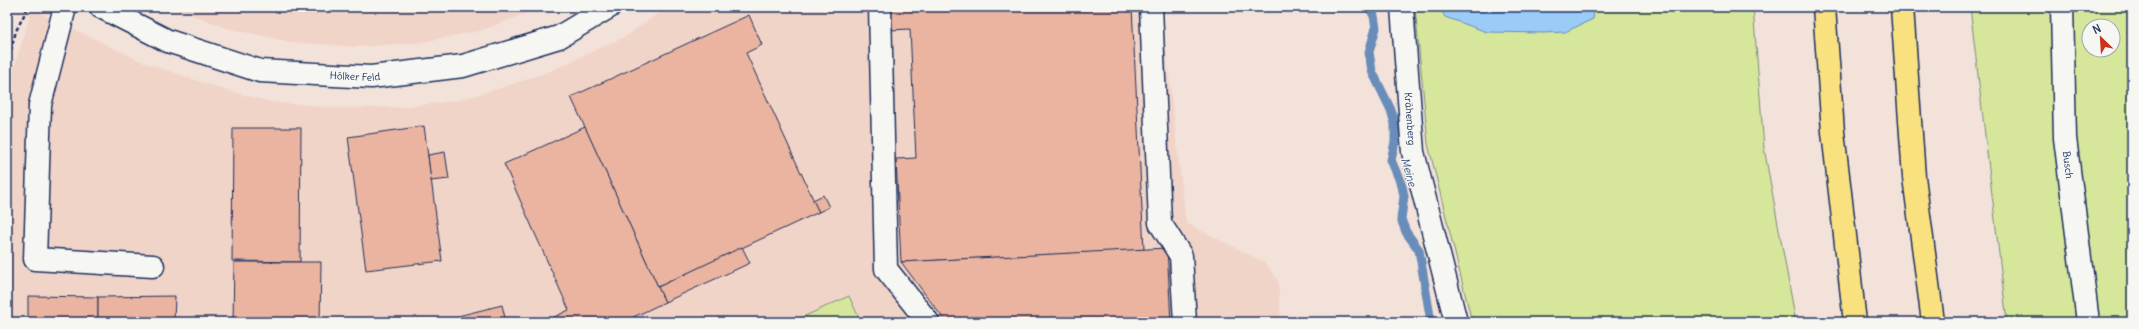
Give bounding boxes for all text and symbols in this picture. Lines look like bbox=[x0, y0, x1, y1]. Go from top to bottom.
north arrow bbox=[2081, 18, 2121, 58]
text: N bbox=[2090, 21, 2103, 37]
street label: Hölker Feld bbox=[329, 69, 381, 84]
street label: Krähenberg bbox=[1401, 92, 1418, 146]
street label: Busch bbox=[2060, 150, 2076, 180]
water label: Meine bbox=[1398, 156, 1420, 189]

